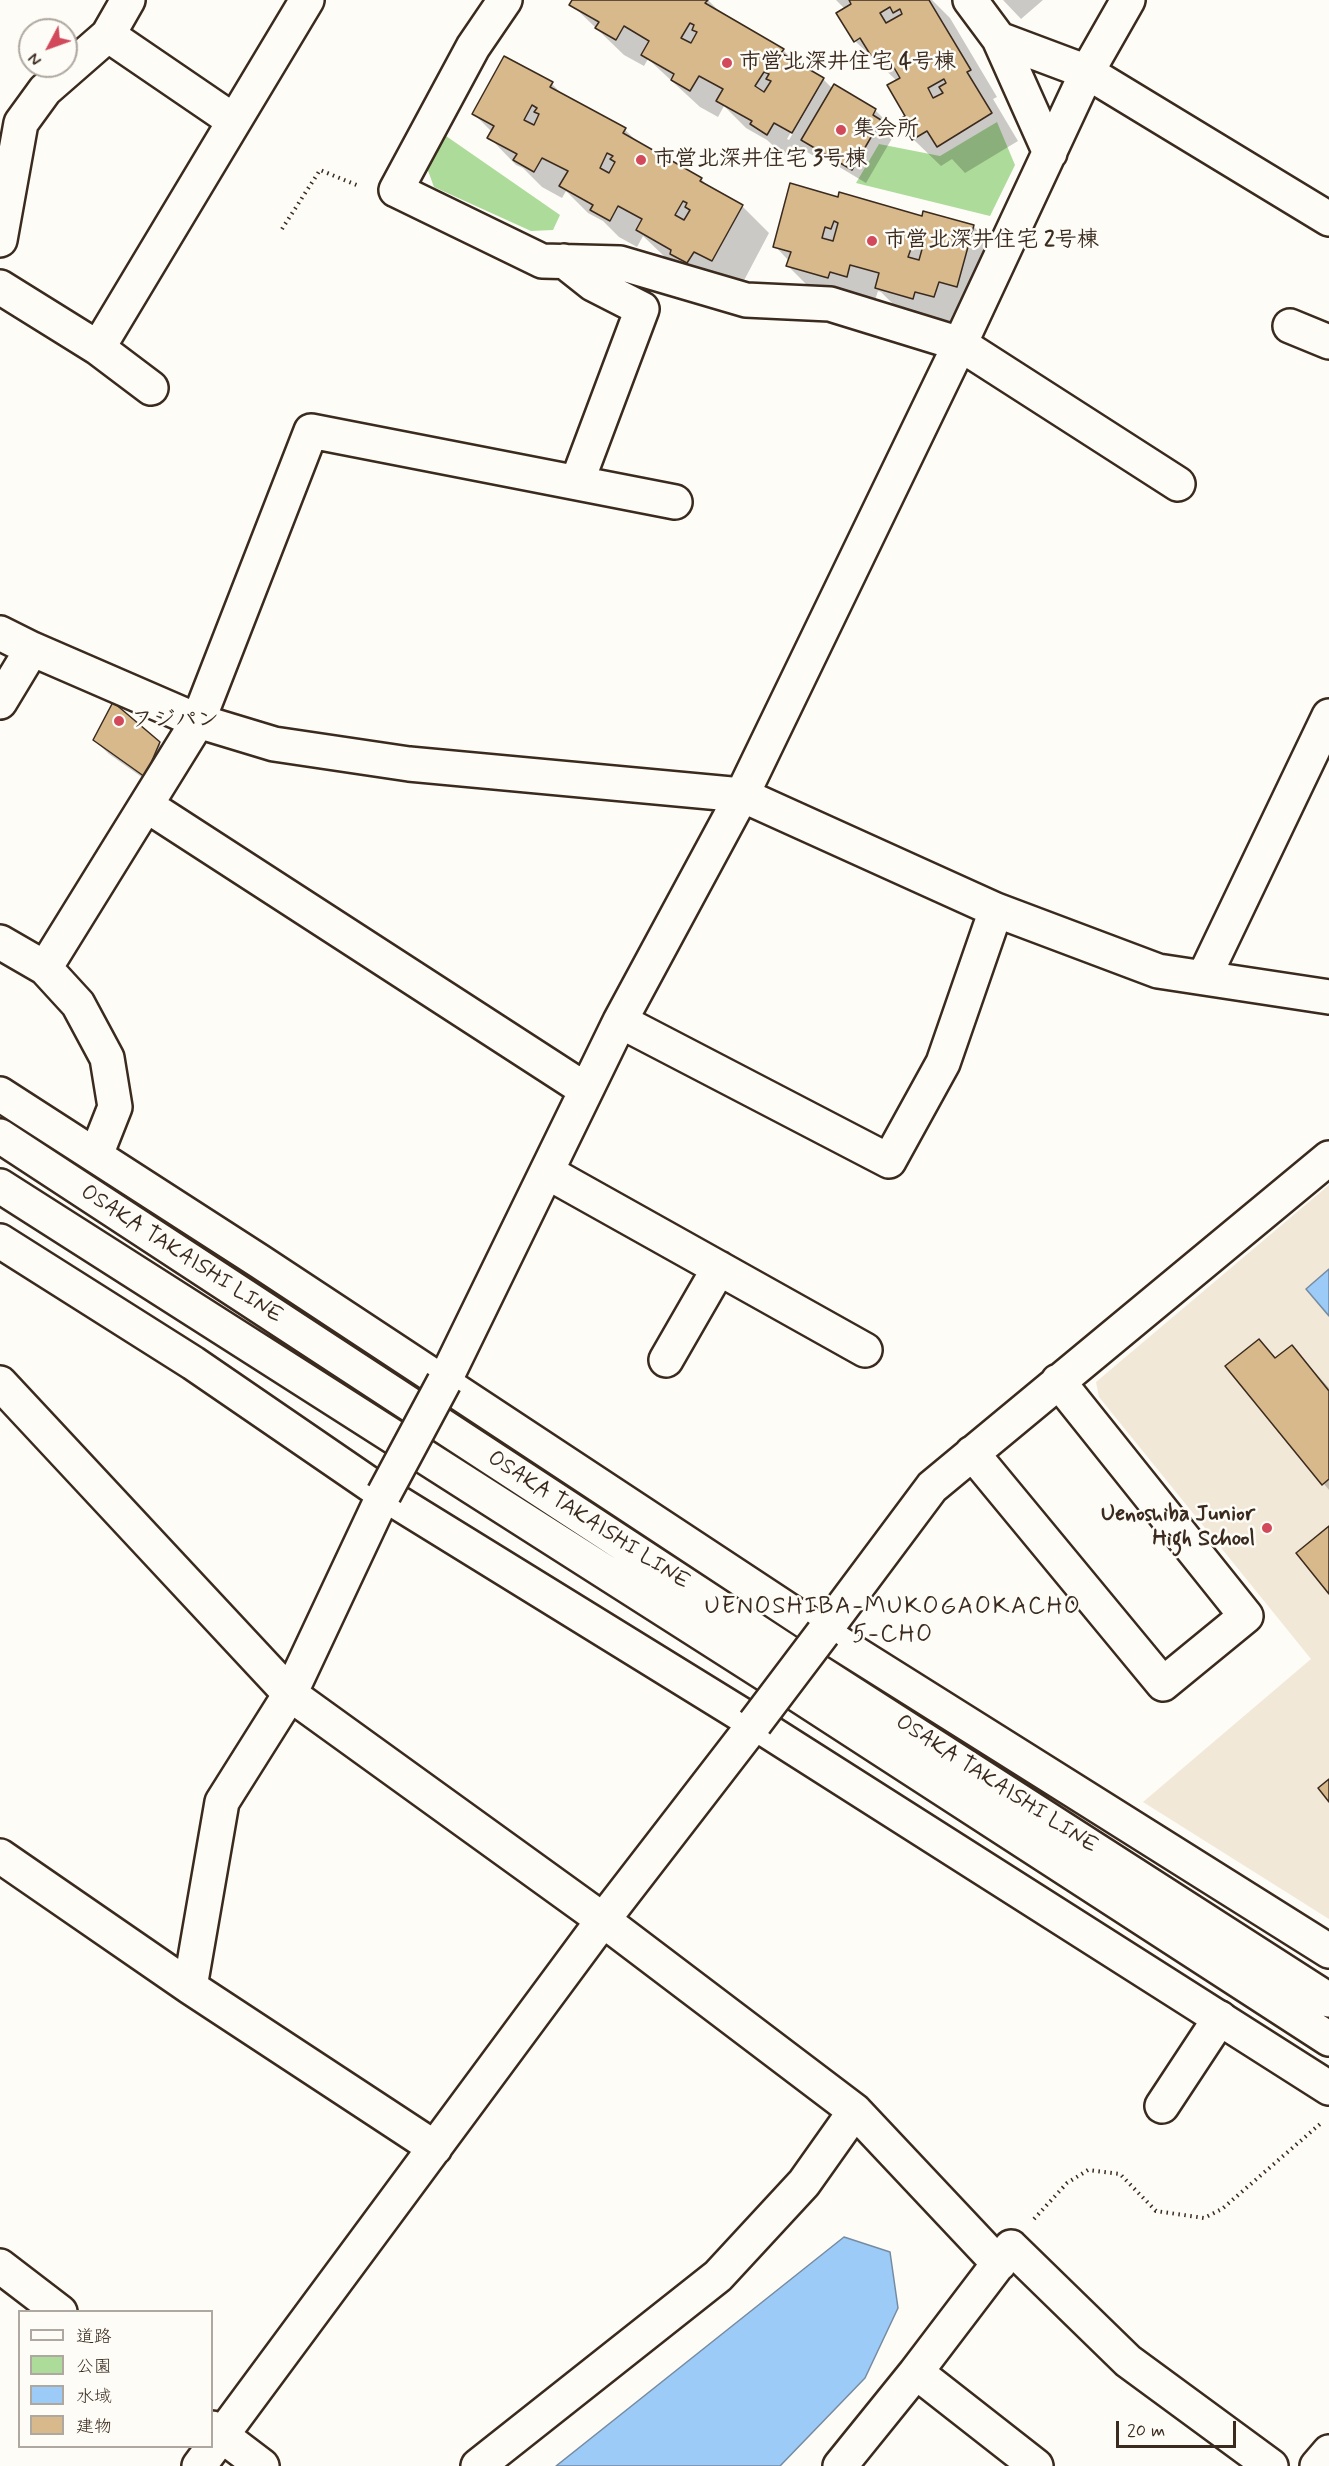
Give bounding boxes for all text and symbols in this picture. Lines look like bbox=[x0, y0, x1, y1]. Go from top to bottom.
north arrow bbox=[18, 18, 78, 78]
text: N bbox=[24, 48, 47, 70]
place label: 市営北深井住宅 4号棟 bbox=[739, 50, 956, 76]
marker: 市営北深井住宅 4号棟 bbox=[720, 56, 734, 70]
place label: 集会所 bbox=[853, 117, 919, 143]
marker: 集会所 bbox=[834, 123, 848, 137]
place label: 市営北深井住宅 3号棟 bbox=[653, 147, 867, 173]
marker: 市営北深井住宅 3号棟 bbox=[634, 153, 648, 167]
place label: 市営北深井住宅 2号棟 bbox=[884, 228, 1099, 254]
marker: 市営北深井住宅 2号棟 bbox=[865, 234, 879, 248]
place label: フジパン bbox=[131, 708, 219, 734]
marker: フジパン bbox=[112, 714, 126, 728]
street label: OSAKA TAKAISHI LINE bbox=[75, 1180, 287, 1330]
street label: OSAKA TAKAISHI LINE bbox=[482, 1446, 694, 1596]
place label: Uenoshiba Junior High School bbox=[1101, 1502, 1255, 1554]
marker: Uenoshiba Junior High School bbox=[1260, 1521, 1274, 1535]
district label: UENOSHIBA-MUKOGAOKACHO 5-CHO bbox=[708, 1594, 1078, 1650]
street label: OSAKA TAKAISHI LINE bbox=[890, 1710, 1102, 1860]
legend bbox=[18, 2310, 213, 2448]
text: 道路 bbox=[76, 2325, 112, 2349]
text: 公園 bbox=[76, 2355, 112, 2379]
text: 水域 bbox=[76, 2385, 112, 2409]
scale bar bbox=[1119, 2409, 1239, 2447]
text: 建物 bbox=[76, 2415, 112, 2439]
text: 20 m bbox=[1127, 2419, 1165, 2443]

